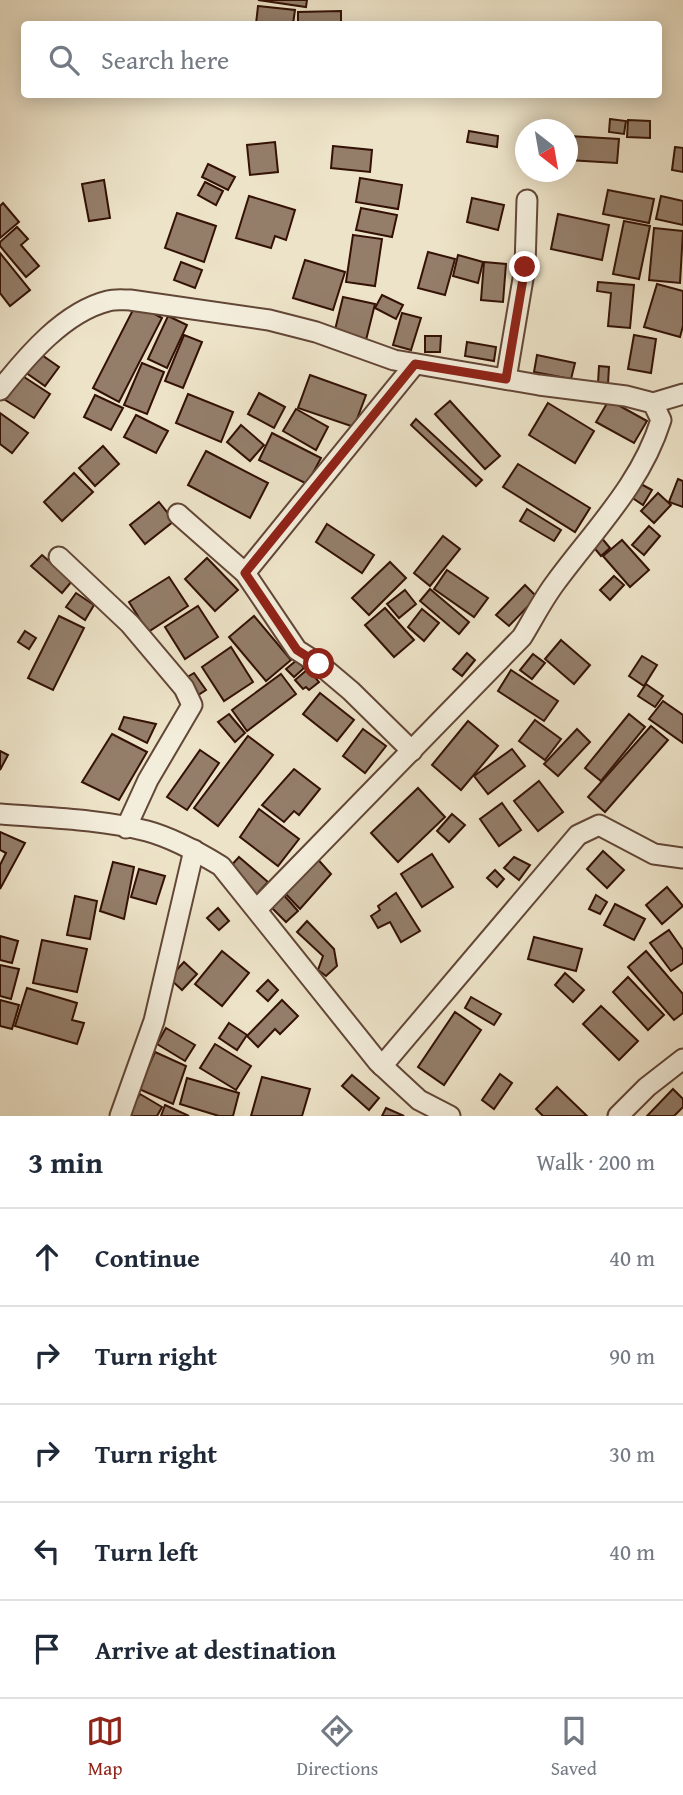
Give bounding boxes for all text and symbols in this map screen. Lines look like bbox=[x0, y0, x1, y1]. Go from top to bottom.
search box bbox=[21, 21, 662, 98]
text: Search here bbox=[101, 40, 229, 79]
icon: search bbox=[45, 41, 83, 79]
north arrow bbox=[515, 119, 578, 182]
route end bbox=[509, 251, 540, 282]
route start bbox=[303, 648, 334, 679]
text: 3 min bbox=[28, 1140, 103, 1184]
text: Walk · 200 m bbox=[536, 1145, 655, 1178]
icon: ahead bbox=[28, 1238, 66, 1276]
text: Continue bbox=[95, 1238, 200, 1277]
text: 40 m bbox=[609, 1241, 655, 1274]
icon: right bbox=[28, 1336, 66, 1374]
text: Turn right bbox=[95, 1336, 217, 1375]
text: 90 m bbox=[609, 1339, 655, 1372]
icon: right bbox=[28, 1434, 66, 1472]
text: Turn right bbox=[95, 1434, 217, 1473]
text: 30 m bbox=[609, 1437, 655, 1470]
icon: left bbox=[28, 1532, 66, 1570]
text: Turn left bbox=[95, 1532, 198, 1571]
text: 40 m bbox=[609, 1535, 655, 1568]
icon: arrive bbox=[28, 1630, 66, 1668]
text: Arrive at destination bbox=[95, 1630, 336, 1669]
tab: Map bbox=[86, 1712, 124, 1782]
tab: Directions bbox=[297, 1712, 378, 1782]
tab: Saved bbox=[551, 1712, 597, 1782]

